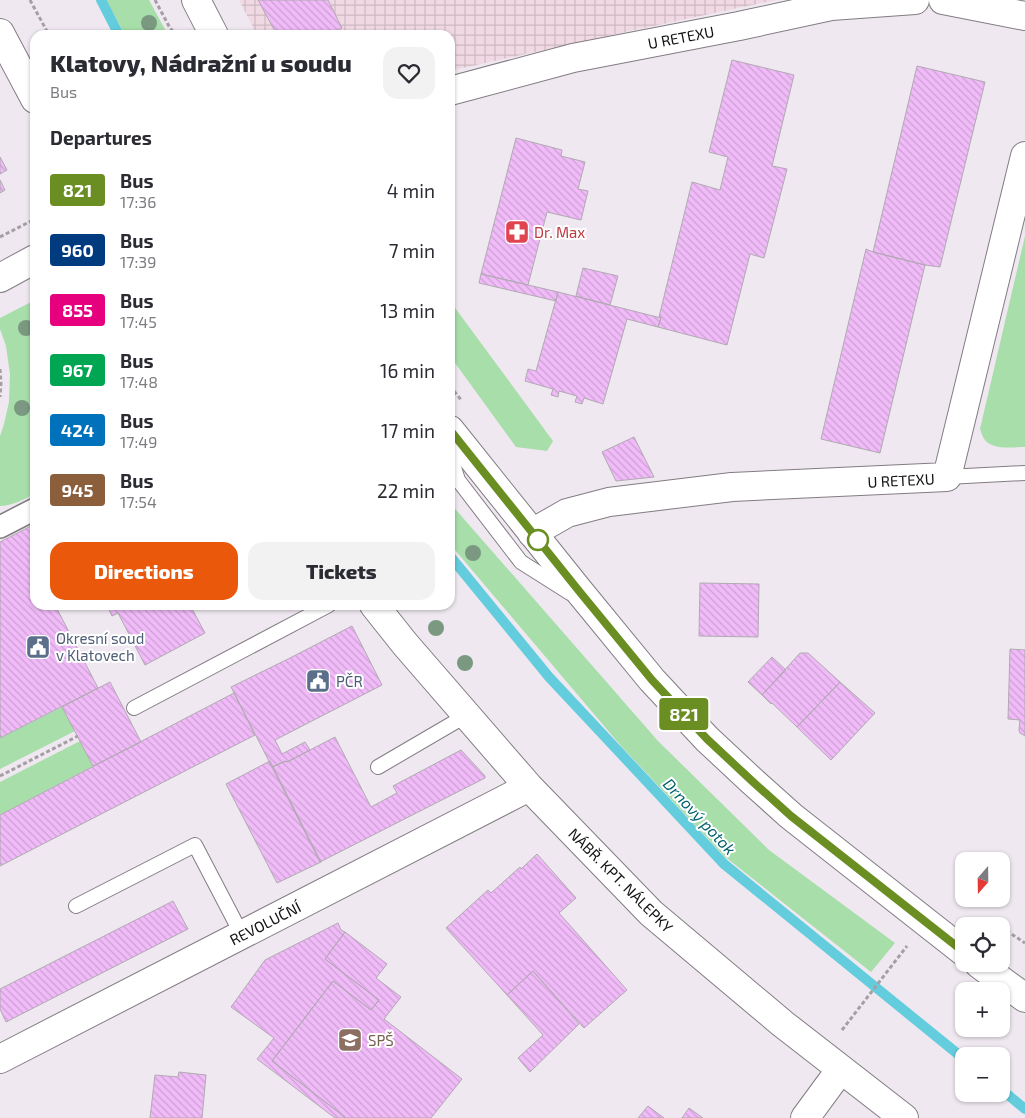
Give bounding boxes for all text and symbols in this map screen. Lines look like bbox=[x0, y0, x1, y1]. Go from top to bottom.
street label: U RETEXU bbox=[646, 22, 716, 52]
button: heart bbox=[383, 47, 435, 99]
text: Klatovy, Nádražní u soudu bbox=[50, 48, 352, 77]
text: Bus bbox=[50, 82, 77, 101]
text: Departures bbox=[50, 126, 152, 149]
text: Bus bbox=[120, 169, 154, 192]
text: 821 bbox=[63, 179, 92, 201]
text: 4 min bbox=[387, 179, 435, 202]
text: 17:36 bbox=[120, 192, 156, 211]
pharmacy icon: Dr. Max bbox=[504, 219, 530, 245]
place label: Dr. Max bbox=[534, 223, 585, 241]
text: Bus bbox=[120, 229, 154, 252]
text: 960 bbox=[61, 239, 94, 261]
text: 7 min bbox=[389, 239, 435, 262]
text: 17:39 bbox=[120, 252, 156, 271]
text: Bus bbox=[120, 289, 154, 312]
text: 855 bbox=[62, 299, 93, 321]
text: 13 min bbox=[380, 299, 435, 322]
text: 17:45 bbox=[120, 312, 157, 331]
text: Bus bbox=[120, 349, 154, 372]
text: 967 bbox=[62, 359, 93, 381]
text: 16 min bbox=[380, 359, 435, 382]
text: 17:48 bbox=[120, 372, 158, 391]
text: Bus bbox=[120, 409, 154, 432]
text: 424 bbox=[61, 419, 94, 441]
text: 17 min bbox=[381, 419, 435, 442]
text: 17:49 bbox=[120, 432, 157, 451]
text: Bus bbox=[120, 469, 154, 492]
street label: U RETEXU bbox=[867, 469, 935, 491]
text: 945 bbox=[61, 479, 94, 501]
text: 22 min bbox=[377, 479, 435, 502]
text: 17:54 bbox=[120, 492, 157, 511]
unlabelled marker bbox=[527, 529, 549, 551]
button: Directions bbox=[50, 542, 238, 600]
button: Tickets bbox=[248, 542, 435, 600]
place label: Okresní soud v Klatovech bbox=[56, 629, 144, 664]
public building icon: Okresní soud v Klatovech bbox=[25, 634, 51, 660]
public building icon: PČR bbox=[305, 668, 331, 694]
place label: PČR bbox=[336, 672, 363, 690]
line badge: 821 bbox=[655, 698, 713, 730]
text: 821 bbox=[669, 703, 699, 725]
water label: Drnový potok bbox=[659, 774, 740, 859]
street label: NÁBŘ. KPT. NÁLEPKY bbox=[565, 824, 677, 936]
north arrow bbox=[955, 852, 1010, 908]
map controls bbox=[955, 852, 1010, 1102]
street label: REVOLUČNÍ bbox=[227, 897, 304, 949]
button: locate bbox=[955, 917, 1010, 972]
button: + bbox=[955, 982, 1010, 1037]
school or university icon: SPŠ bbox=[337, 1027, 363, 1053]
place label: SPŠ bbox=[368, 1031, 394, 1049]
button: − bbox=[955, 1047, 1010, 1102]

